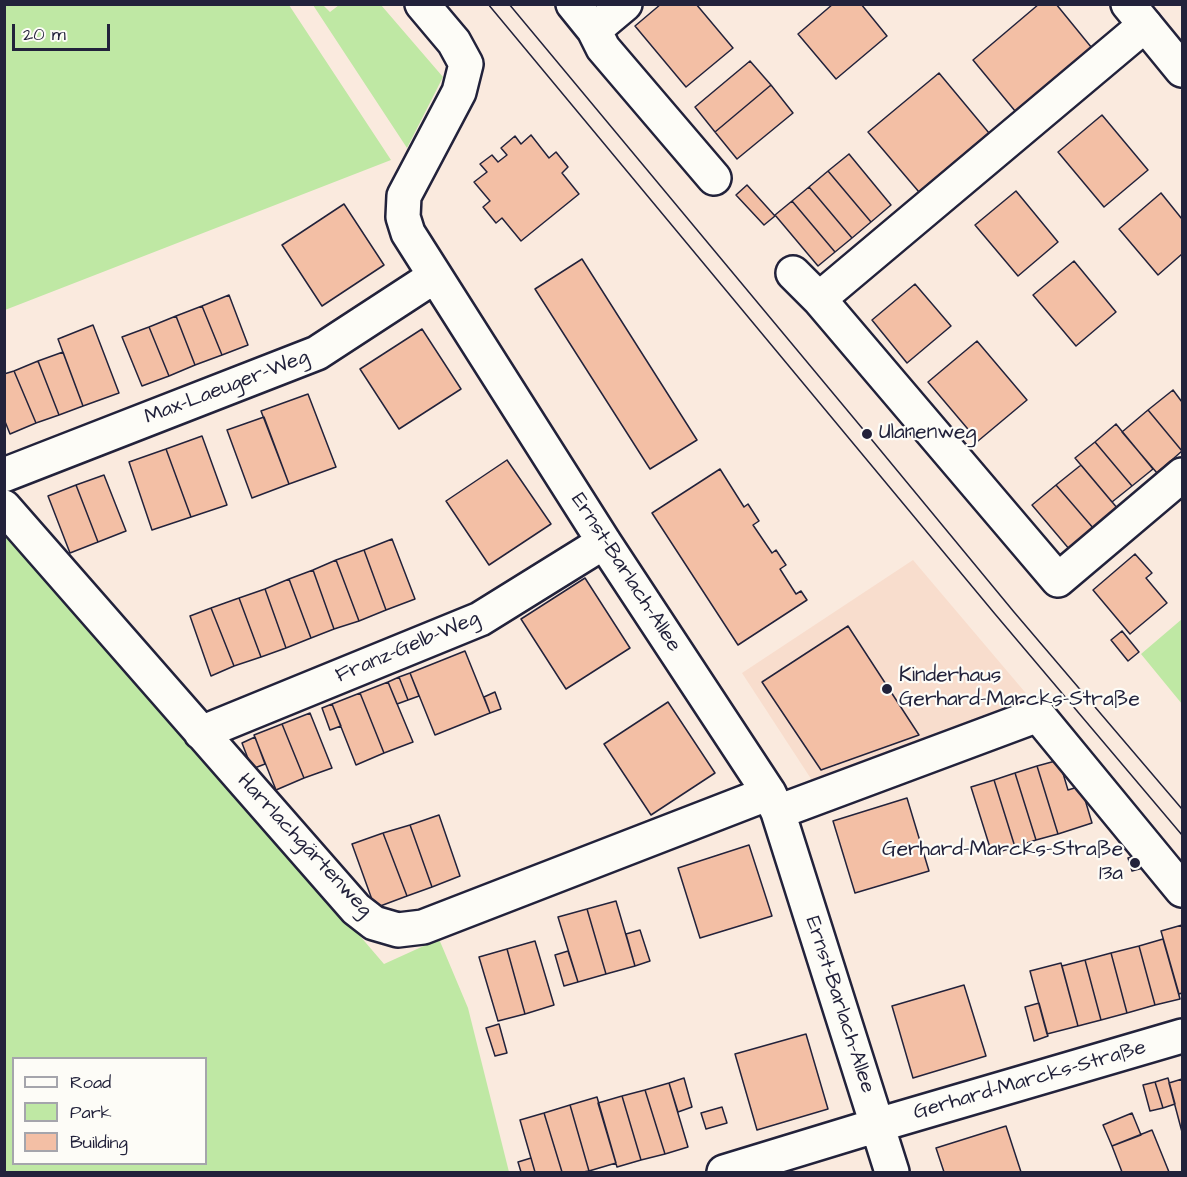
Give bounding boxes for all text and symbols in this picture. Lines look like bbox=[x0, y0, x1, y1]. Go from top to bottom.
scale bar bbox=[15, 12, 112, 50]
text: 20 m bbox=[23, 22, 66, 47]
street label: Max-Laeuger-Weg bbox=[141, 345, 313, 431]
place label: Ulanenweg bbox=[879, 421, 976, 447]
marker: Ulanenweg bbox=[860, 427, 874, 441]
street label: Ernst-Barlach-Allee bbox=[564, 489, 686, 657]
street label: Franz-Gelb-Weg bbox=[332, 606, 484, 690]
place label: Kinderhaus Gerhard-Marcks-Straße bbox=[899, 664, 1140, 714]
marker: Kinderhaus Gerhard-Marcks-Straße bbox=[880, 682, 894, 696]
street label: Harrlachgärtenweg bbox=[231, 769, 377, 923]
place label: Gerhard-Marcks-Straße 13a bbox=[882, 838, 1123, 888]
marker: Gerhard-Marcks-Straße 13a bbox=[1128, 856, 1142, 870]
street label: Ernst-Barlach-Allee bbox=[799, 913, 879, 1097]
street label: Gerhard-Marcks-Straße bbox=[911, 1036, 1149, 1126]
legend bbox=[12, 1057, 207, 1165]
text: Road bbox=[70, 1070, 111, 1095]
text: Park bbox=[70, 1100, 112, 1125]
text: Building bbox=[70, 1130, 128, 1155]

